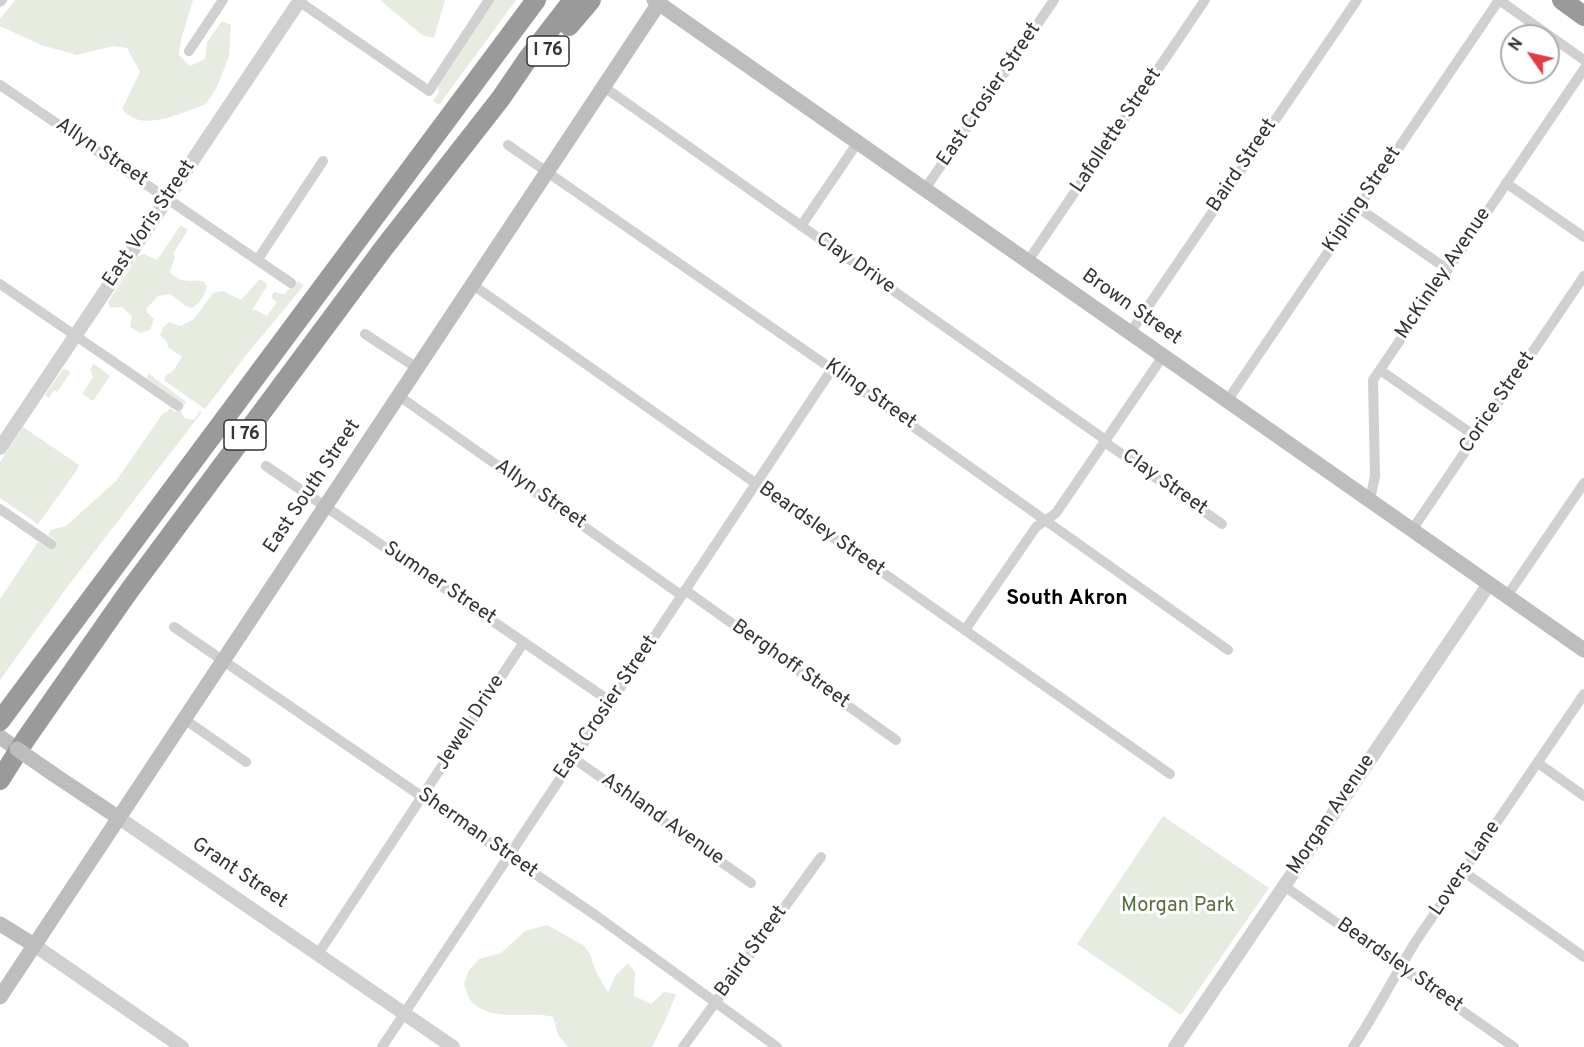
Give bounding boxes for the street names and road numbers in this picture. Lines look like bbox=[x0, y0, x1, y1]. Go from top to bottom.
street label: East Crosier Street bbox=[933, 19, 1047, 171]
road number: I 76 bbox=[527, 36, 569, 66]
street label: Lafollette Street bbox=[1066, 64, 1168, 198]
street label: Allyn Street bbox=[50, 113, 152, 193]
street label: Baird Street bbox=[1203, 115, 1283, 217]
street label: Kipling Street bbox=[1319, 143, 1407, 257]
street label: East Voris Street bbox=[99, 156, 201, 292]
street label: McKinley Avenue bbox=[1391, 204, 1497, 344]
street label: Clay Drive bbox=[811, 228, 899, 300]
street label: Brown Street bbox=[1076, 265, 1186, 351]
street label: Corice Street bbox=[1455, 348, 1541, 458]
street label: Kling Street bbox=[820, 355, 920, 435]
street label: East South Street bbox=[259, 416, 367, 558]
road number: I 76 bbox=[224, 420, 266, 450]
street label: Clay Street bbox=[1117, 445, 1211, 521]
street label: Allyn Street bbox=[490, 455, 590, 535]
street label: Beardsley Street bbox=[753, 478, 889, 582]
street label: Sumner Street bbox=[378, 538, 500, 630]
street label: Berghoff Street bbox=[726, 615, 854, 715]
street label: East Crosier Street bbox=[550, 632, 664, 784]
street label: Jewell Drive bbox=[431, 671, 511, 775]
street label: Morgan Avenue bbox=[1283, 750, 1381, 880]
street label: Ashland Avenue bbox=[596, 769, 728, 871]
street label: Sherman Street bbox=[412, 784, 542, 884]
street label: Lovers Lane bbox=[1425, 817, 1507, 921]
street label: Grant Street bbox=[187, 833, 291, 915]
street label: Baird Street bbox=[711, 902, 793, 1002]
street label: Beardsley Street bbox=[1331, 914, 1467, 1018]

